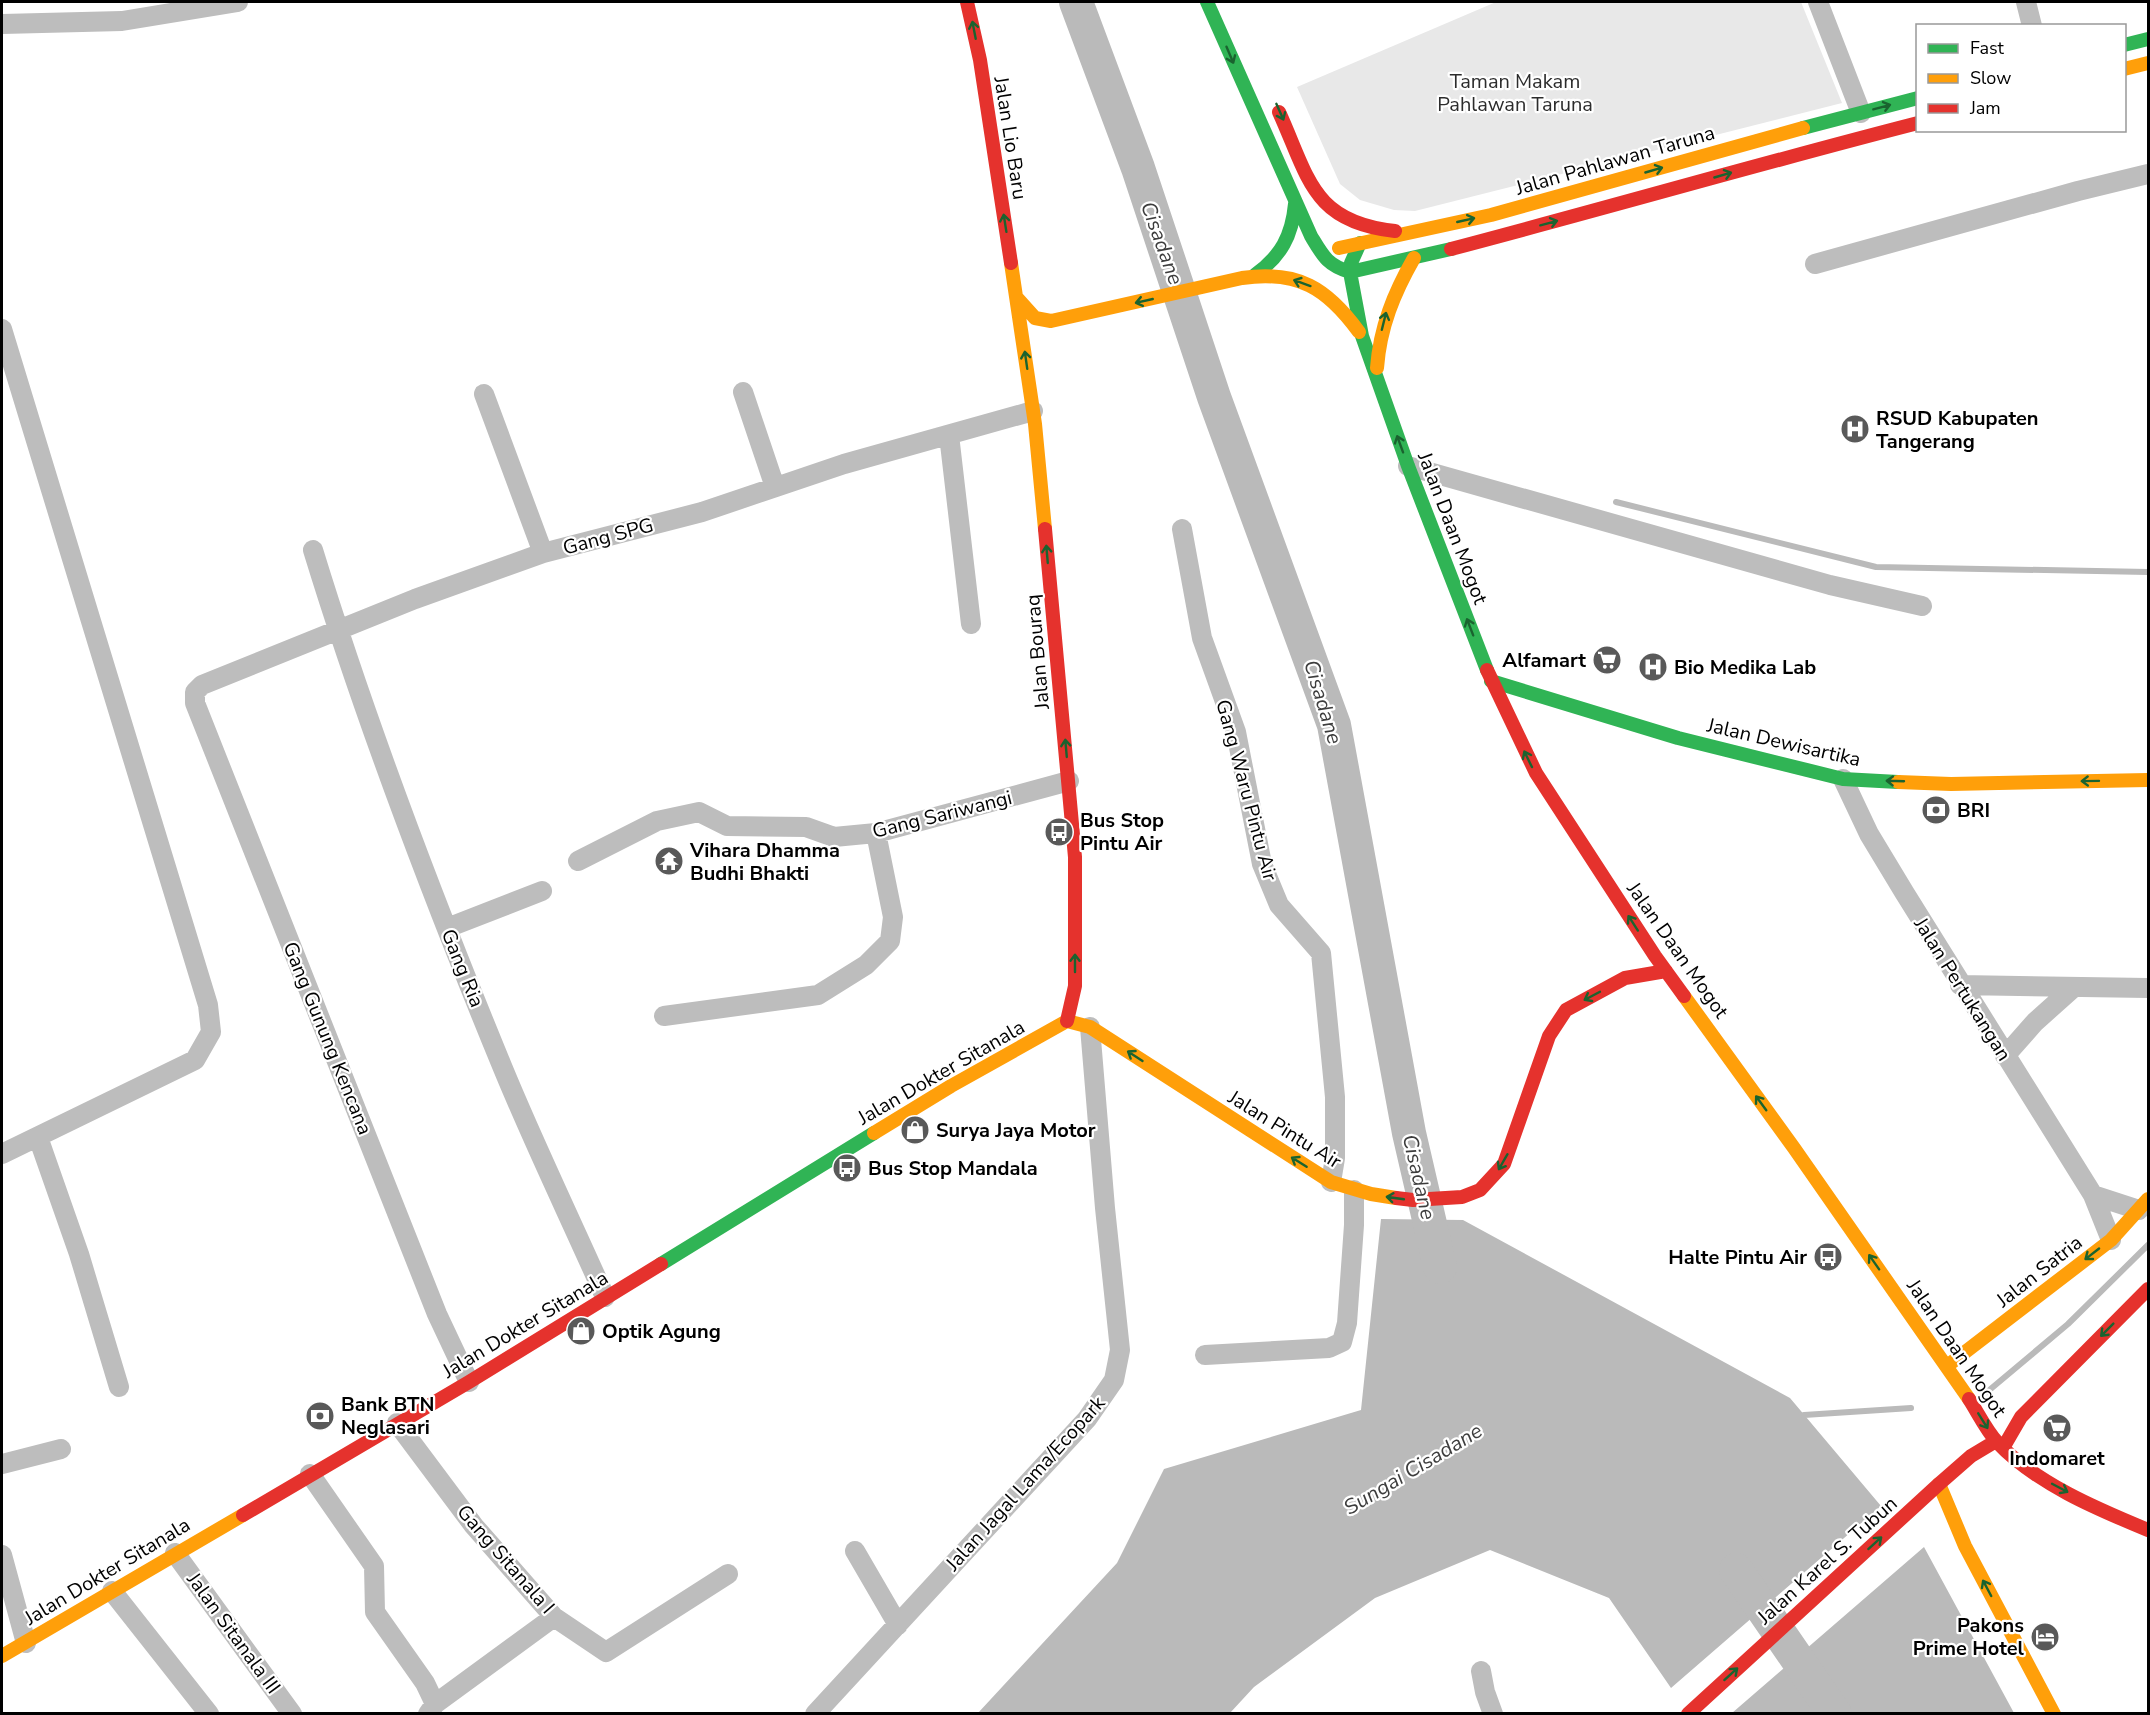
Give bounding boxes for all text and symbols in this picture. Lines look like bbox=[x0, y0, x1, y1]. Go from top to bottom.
one-way arrow bbox=[968, 21, 979, 41]
legend bbox=[1916, 24, 2126, 132]
text: Fast bbox=[1970, 36, 2005, 60]
one-way arrow bbox=[1225, 46, 1237, 64]
text: Slow bbox=[1970, 66, 2011, 90]
park label: Taman Makam Pahlawan Taruna bbox=[1437, 68, 1593, 118]
street label: Jalan Lio Baru bbox=[987, 74, 1034, 202]
text: Jam bbox=[1969, 96, 2001, 120]
one-way arrow bbox=[1873, 101, 1892, 113]
one-way arrow bbox=[1274, 103, 1286, 121]
street label: Jalan Pahlawan Taruna bbox=[1512, 119, 1718, 202]
one-way arrow bbox=[1644, 163, 1663, 175]
one-way arrow bbox=[1713, 169, 1732, 180]
water label: Cisadane bbox=[1134, 197, 1190, 289]
one-way arrow bbox=[999, 213, 1010, 233]
one-way arrow bbox=[1456, 214, 1475, 226]
one-way arrow bbox=[1540, 217, 1559, 228]
one-way arrow bbox=[1293, 276, 1312, 287]
one-way arrow bbox=[1135, 295, 1154, 307]
one-way arrow bbox=[1379, 312, 1391, 331]
one-way arrow bbox=[1020, 351, 1031, 370]
place label: RSUD Kabupaten Tangerang bbox=[1876, 405, 2039, 455]
hospital icon: RSUD Kabupaten Tangerang bbox=[1839, 413, 1871, 445]
one-way arrow bbox=[1394, 436, 1405, 454]
street label: Jalan Daan Mogot bbox=[1411, 447, 1494, 609]
street label: Gang SPG bbox=[560, 511, 656, 562]
one-way arrow bbox=[1041, 544, 1052, 564]
street label: Jalan Bouraq bbox=[1019, 593, 1056, 712]
one-way arrow bbox=[1463, 618, 1474, 637]
supermarket icon: Alfamart bbox=[1591, 644, 1623, 676]
place label: Alfamart bbox=[1502, 647, 1586, 674]
hospital icon: Bio Medika Lab bbox=[1637, 651, 1669, 683]
place label: Bio Medika Lab bbox=[1674, 654, 1816, 681]
water label: Cisadane bbox=[1297, 656, 1349, 748]
street label: Gang Waru Pintu Air bbox=[1209, 696, 1284, 884]
street label: Jalan Dewisartika bbox=[1703, 711, 1863, 773]
one-way arrow bbox=[1060, 738, 1071, 758]
one-way arrow bbox=[1522, 750, 1534, 768]
one-way arrow bbox=[1886, 776, 1906, 787]
one-way arrow bbox=[2081, 776, 2101, 787]
street label: Gang Sariwangi bbox=[869, 784, 1015, 845]
bank icon: BRI bbox=[1920, 794, 1952, 826]
place label: BRI bbox=[1957, 797, 1990, 824]
place label: Bus Stop Pintu Air bbox=[1080, 807, 1164, 857]
bus stop icon: Bus Stop Pintu Air bbox=[1043, 816, 1075, 848]
place label: Vihara Dhamma Budhi Bhakti bbox=[689, 837, 840, 887]
temple icon: Vihara Dhamma Budhi Bhakti bbox=[653, 845, 685, 877]
street label: Jalan Daan Mogot bbox=[1620, 876, 1735, 1025]
street label: Jalan Pertukangan bbox=[1907, 912, 2018, 1066]
one-way arrow bbox=[1627, 915, 1639, 932]
street label: Gang Ria bbox=[435, 925, 490, 1011]
street label: Gang Gunung Kencana bbox=[276, 938, 379, 1139]
one-way arrow bbox=[1069, 954, 1081, 974]
one-way arrow bbox=[1583, 991, 1601, 1002]
street label: Jalan Dokter Sitanala bbox=[852, 1014, 1030, 1132]
one-way arrow bbox=[1127, 1050, 1144, 1062]
street label: Jalan Pintu Air bbox=[1222, 1083, 1346, 1175]
one-way arrow bbox=[1755, 1095, 1767, 1111]
shop icon: Surya Jaya Motor bbox=[899, 1114, 931, 1146]
place label: Surya Jaya Motor bbox=[936, 1117, 1096, 1144]
water label: Cisadane bbox=[1396, 1132, 1442, 1222]
bus stop icon: Bus Stop Mandala bbox=[831, 1152, 863, 1184]
one-way arrow bbox=[1496, 1153, 1508, 1170]
place label: Bus Stop Mandala bbox=[868, 1155, 1038, 1182]
one-way arrow bbox=[1290, 1156, 1307, 1169]
one-way arrow bbox=[1386, 1192, 1405, 1203]
street label: Jalan Satria bbox=[1990, 1229, 2088, 1314]
bus stop icon: Halte Pintu Air bbox=[1812, 1241, 1844, 1273]
place label: Halte Pintu Air bbox=[1668, 1244, 1807, 1271]
one-way arrow bbox=[2084, 1248, 2100, 1261]
one-way arrow bbox=[1868, 1254, 1880, 1270]
street label: Jalan Dokter Sitanala bbox=[437, 1264, 613, 1385]
street label: Jalan Daan Mogot bbox=[1900, 1273, 2013, 1423]
shop icon: Optik Agung bbox=[565, 1315, 597, 1347]
place label: Optik Agung bbox=[602, 1318, 721, 1345]
one-way arrow bbox=[2100, 1323, 2115, 1338]
street label: Jalan Jagal Lama/Ecopark bbox=[939, 1389, 1112, 1577]
place label: Bank BTN Neglasari bbox=[341, 1391, 434, 1441]
bank icon: Bank BTN Neglasari bbox=[304, 1400, 336, 1432]
one-way arrow bbox=[1977, 1412, 1989, 1429]
supermarket icon: Indomaret bbox=[2041, 1412, 2073, 1444]
water label: Sungai Cisadane bbox=[1338, 1417, 1488, 1521]
place label: Indomaret bbox=[2009, 1445, 2105, 1472]
one-way arrow bbox=[2050, 1482, 2068, 1494]
street label: Jalan Karel S. Tubun bbox=[1751, 1490, 1903, 1631]
street label: Gang Sitanala I bbox=[451, 1499, 561, 1620]
street label: Jalan Dokter Sitanala bbox=[19, 1511, 195, 1632]
one-way arrow bbox=[1868, 1536, 1883, 1550]
street label: Jalan Sitanala III bbox=[180, 1566, 287, 1699]
one-way arrow bbox=[1981, 1579, 1992, 1597]
place label: Pakons Prime Hotel bbox=[1913, 1612, 2025, 1662]
hotel icon: Pakons Prime Hotel bbox=[2029, 1621, 2061, 1653]
one-way arrow bbox=[1723, 1667, 1738, 1681]

